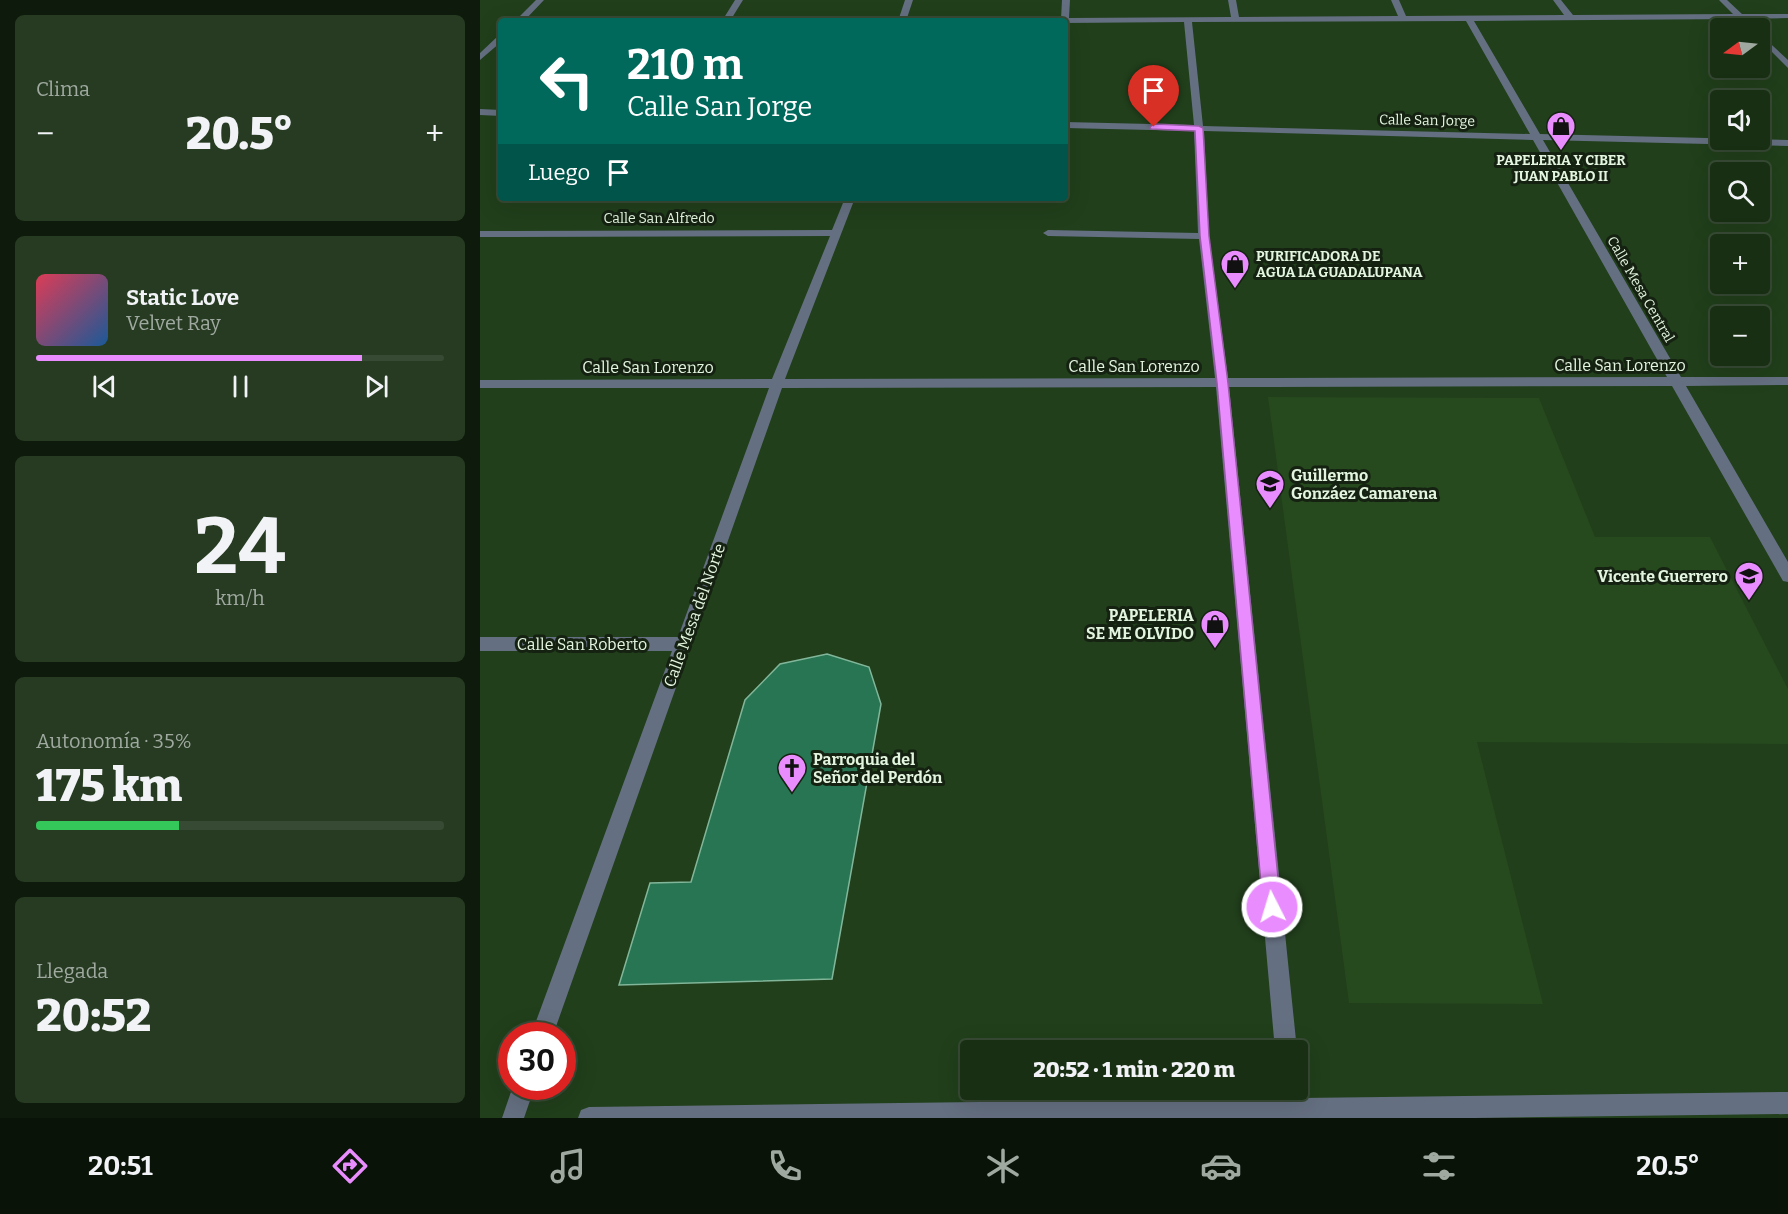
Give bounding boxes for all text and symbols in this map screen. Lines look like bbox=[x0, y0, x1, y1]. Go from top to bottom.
north arrow bbox=[1710, 18, 1770, 78]
map controls bbox=[1710, 18, 1770, 366]
text: 210 m bbox=[627, 40, 743, 90]
icon: left bbox=[528, 42, 606, 120]
pin bbox=[1128, 65, 1179, 127]
icon: arrive bbox=[1137, 74, 1170, 107]
text: Clima bbox=[36, 77, 90, 101]
button: sound bbox=[1710, 90, 1770, 150]
text: Calle San Jorge bbox=[627, 91, 812, 123]
text: 20.5° bbox=[186, 107, 294, 161]
shop icon: PAPELERIA Y CIBER JUAN PABLO II bbox=[1545, 110, 1577, 152]
street label: Calle San Jorge bbox=[1379, 111, 1475, 130]
text: − bbox=[36, 114, 54, 154]
text: + bbox=[425, 114, 444, 154]
place label: PAPELERIA Y CIBER JUAN PABLO II bbox=[1496, 152, 1626, 185]
icon: arrive bbox=[602, 156, 635, 189]
text: Luego bbox=[528, 159, 590, 186]
button: search bbox=[1710, 162, 1770, 222]
street label: Calle San Alfredo bbox=[603, 210, 715, 227]
street label: Calle Mesa Central bbox=[1603, 233, 1678, 345]
button: + bbox=[1710, 234, 1770, 294]
shop icon: PURIFICADORA DE AGUA LA GUADALUPANA bbox=[1219, 248, 1251, 290]
place label: PURIFICADORA DE AGUA LA GUADALUPANA bbox=[1256, 248, 1422, 281]
text: Static Love bbox=[126, 284, 239, 311]
button: − bbox=[1710, 306, 1770, 366]
text: Velvet Ray bbox=[126, 311, 221, 335]
street label: Calle San Lorenzo bbox=[1554, 356, 1686, 375]
street label: Calle San Lorenzo bbox=[1068, 357, 1200, 376]
street label: Calle San Lorenzo bbox=[582, 358, 714, 377]
icon: previous bbox=[88, 370, 121, 403]
icon: pause bbox=[224, 370, 257, 403]
icon: next bbox=[360, 370, 393, 403]
place label: Guillermo Gonzáez Camarena bbox=[1291, 466, 1437, 503]
school or university icon: Guillermo Gonzáez Camarena bbox=[1254, 468, 1286, 510]
text: 24 bbox=[194, 500, 286, 594]
street label: Calle Mesa del Norte bbox=[660, 541, 729, 690]
school or university icon: Vicente Guerrero bbox=[1733, 560, 1765, 602]
place label: Vicente Guerrero bbox=[1597, 567, 1728, 586]
text: km/h bbox=[215, 586, 265, 610]
place label: PAPELERIA SE ME OLVIDO bbox=[1086, 606, 1195, 643]
shop icon: PAPELERIA SE ME OLVIDO bbox=[1199, 608, 1231, 650]
street label: Calle San Roberto bbox=[517, 635, 647, 654]
text: Autonomía · 35% bbox=[36, 729, 192, 753]
place label: Parroquia del Señor del Perdón bbox=[813, 750, 943, 787]
church icon: Parroquia del Señor del Perdón bbox=[776, 752, 808, 794]
text: 175 km bbox=[36, 759, 182, 813]
position arrow bbox=[1240, 875, 1304, 939]
text: Llegada bbox=[36, 959, 108, 983]
text: 20:52 bbox=[36, 989, 151, 1043]
speed limit sign: 30 bbox=[498, 1022, 576, 1100]
text: 20:52 · 1 min · 220 m bbox=[1033, 1056, 1235, 1083]
icon: directions bbox=[329, 1145, 371, 1187]
icon: music bbox=[547, 1145, 589, 1187]
icon: phone bbox=[764, 1145, 806, 1187]
icon: climate bbox=[982, 1145, 1024, 1187]
icon: car bbox=[1200, 1145, 1242, 1187]
icon: filters bbox=[1418, 1145, 1460, 1187]
text: 20:51 bbox=[88, 1150, 153, 1182]
text: 20.5° bbox=[1636, 1150, 1700, 1182]

